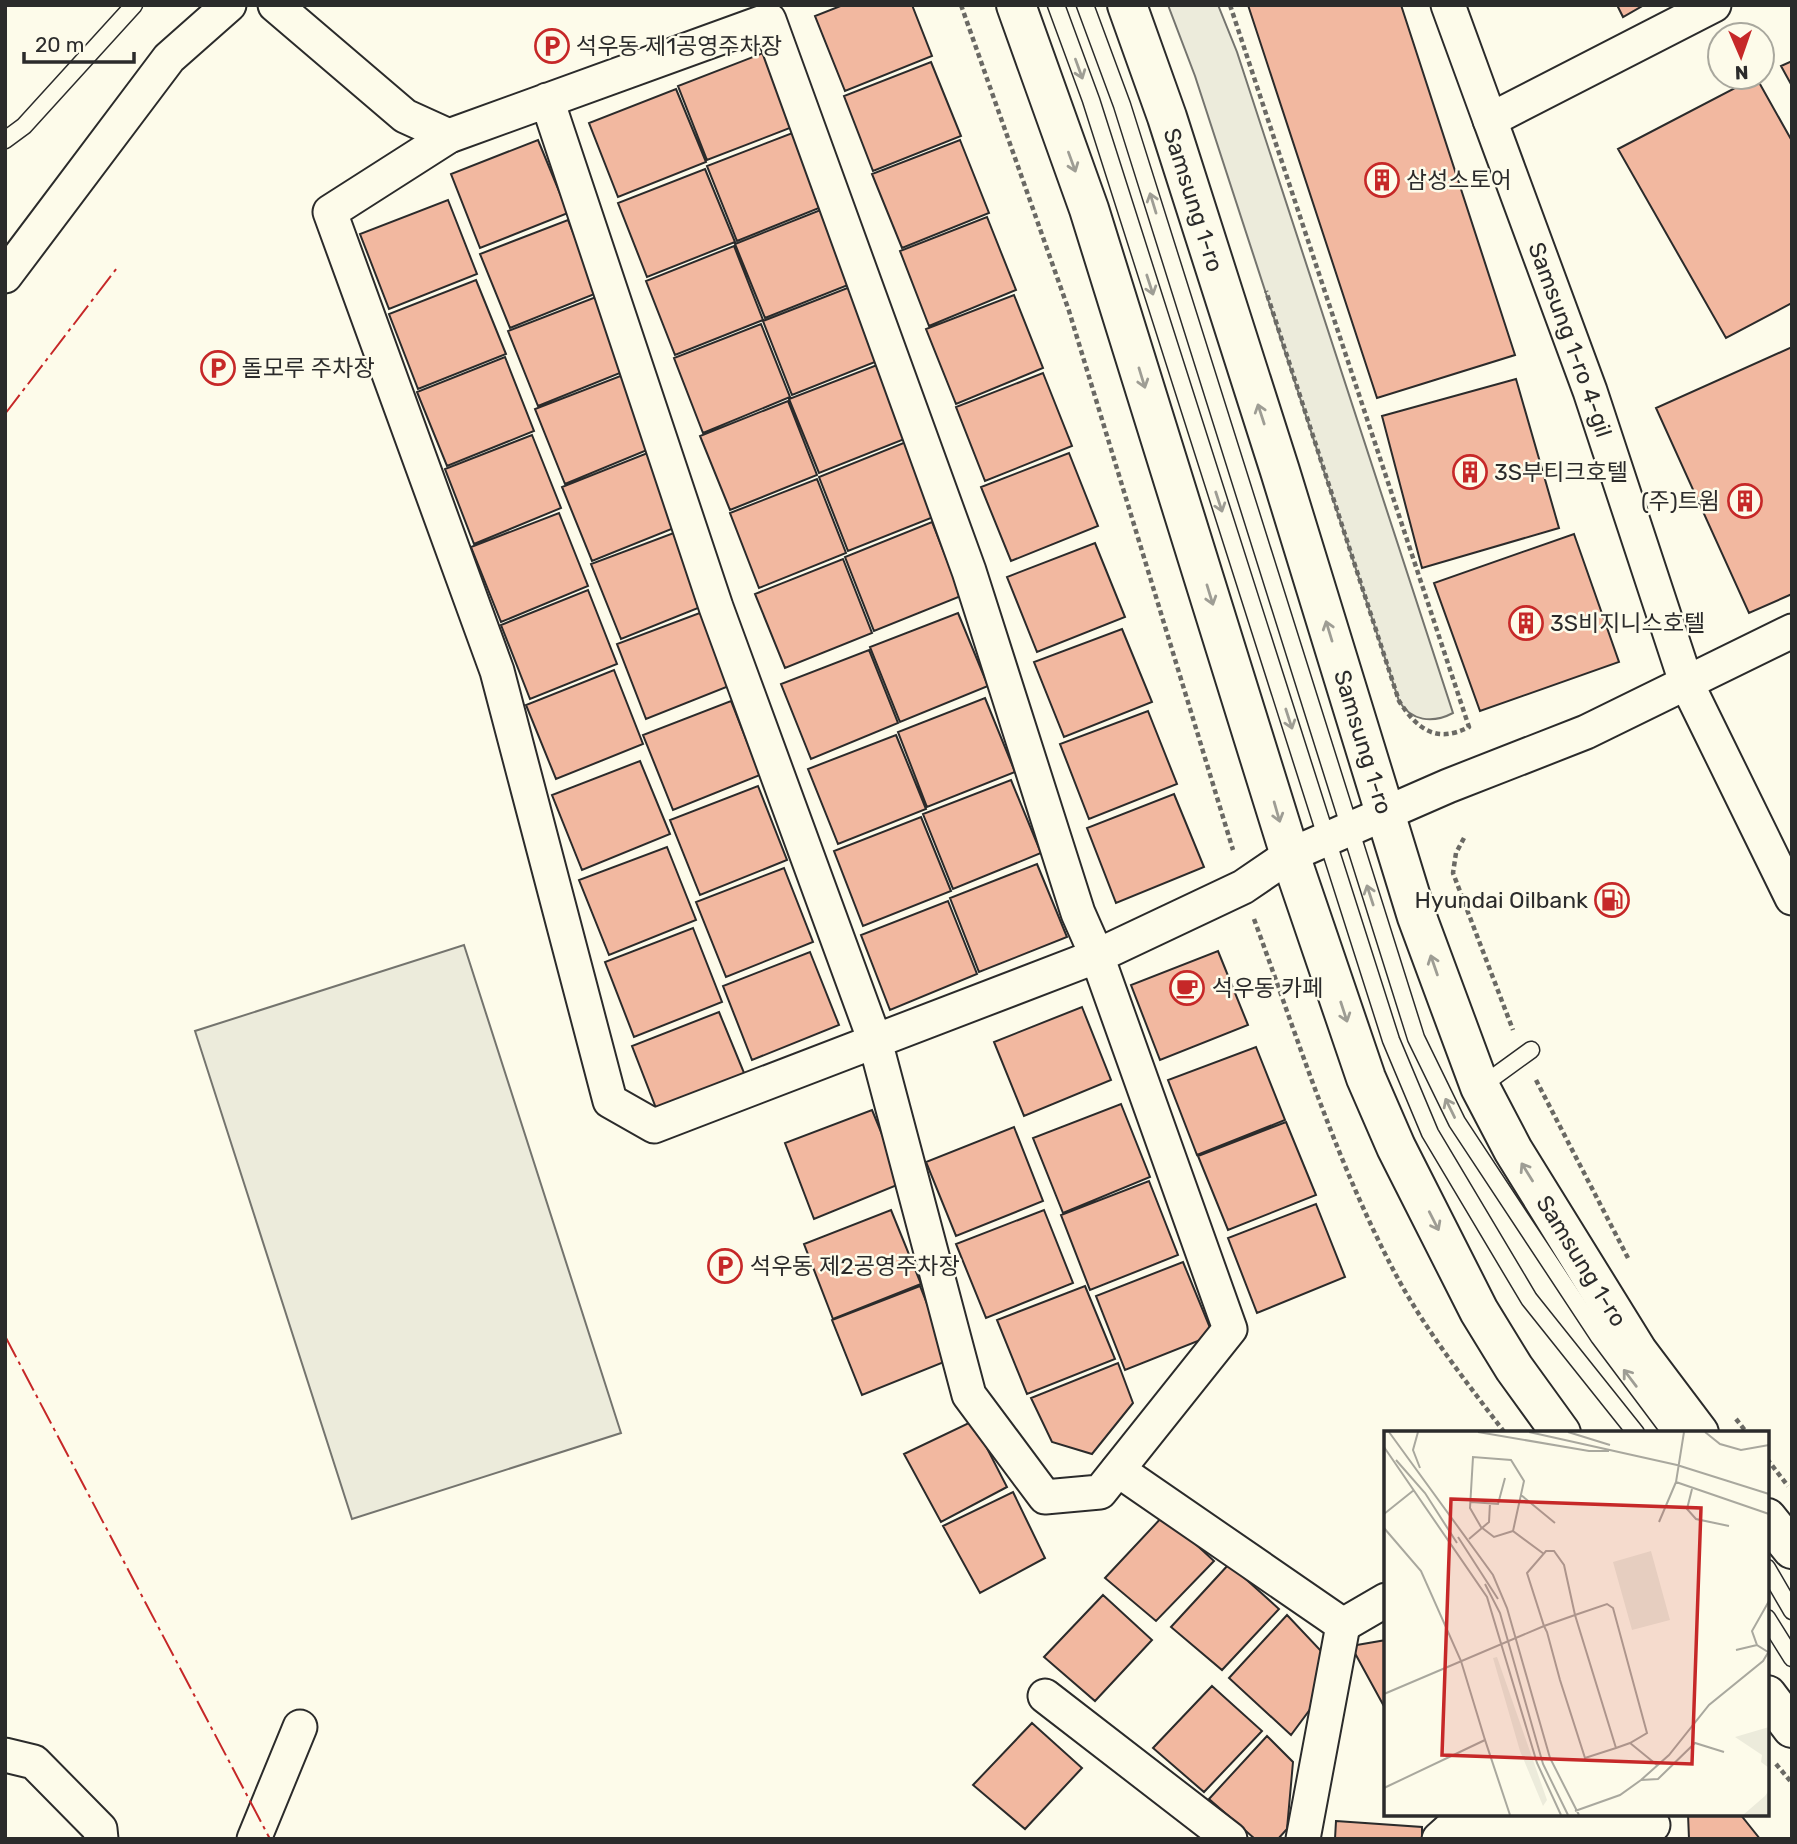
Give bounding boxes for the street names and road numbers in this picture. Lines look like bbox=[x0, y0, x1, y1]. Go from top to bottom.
street label: Samsung 1-ro bbox=[1157, 125, 1229, 275]
street label: Samsung 1-ro 4-gil bbox=[1522, 238, 1618, 441]
street label: Samsung 1-ro bbox=[1328, 667, 1399, 817]
street label: Samsung 1-ro bbox=[1531, 1190, 1633, 1332]

